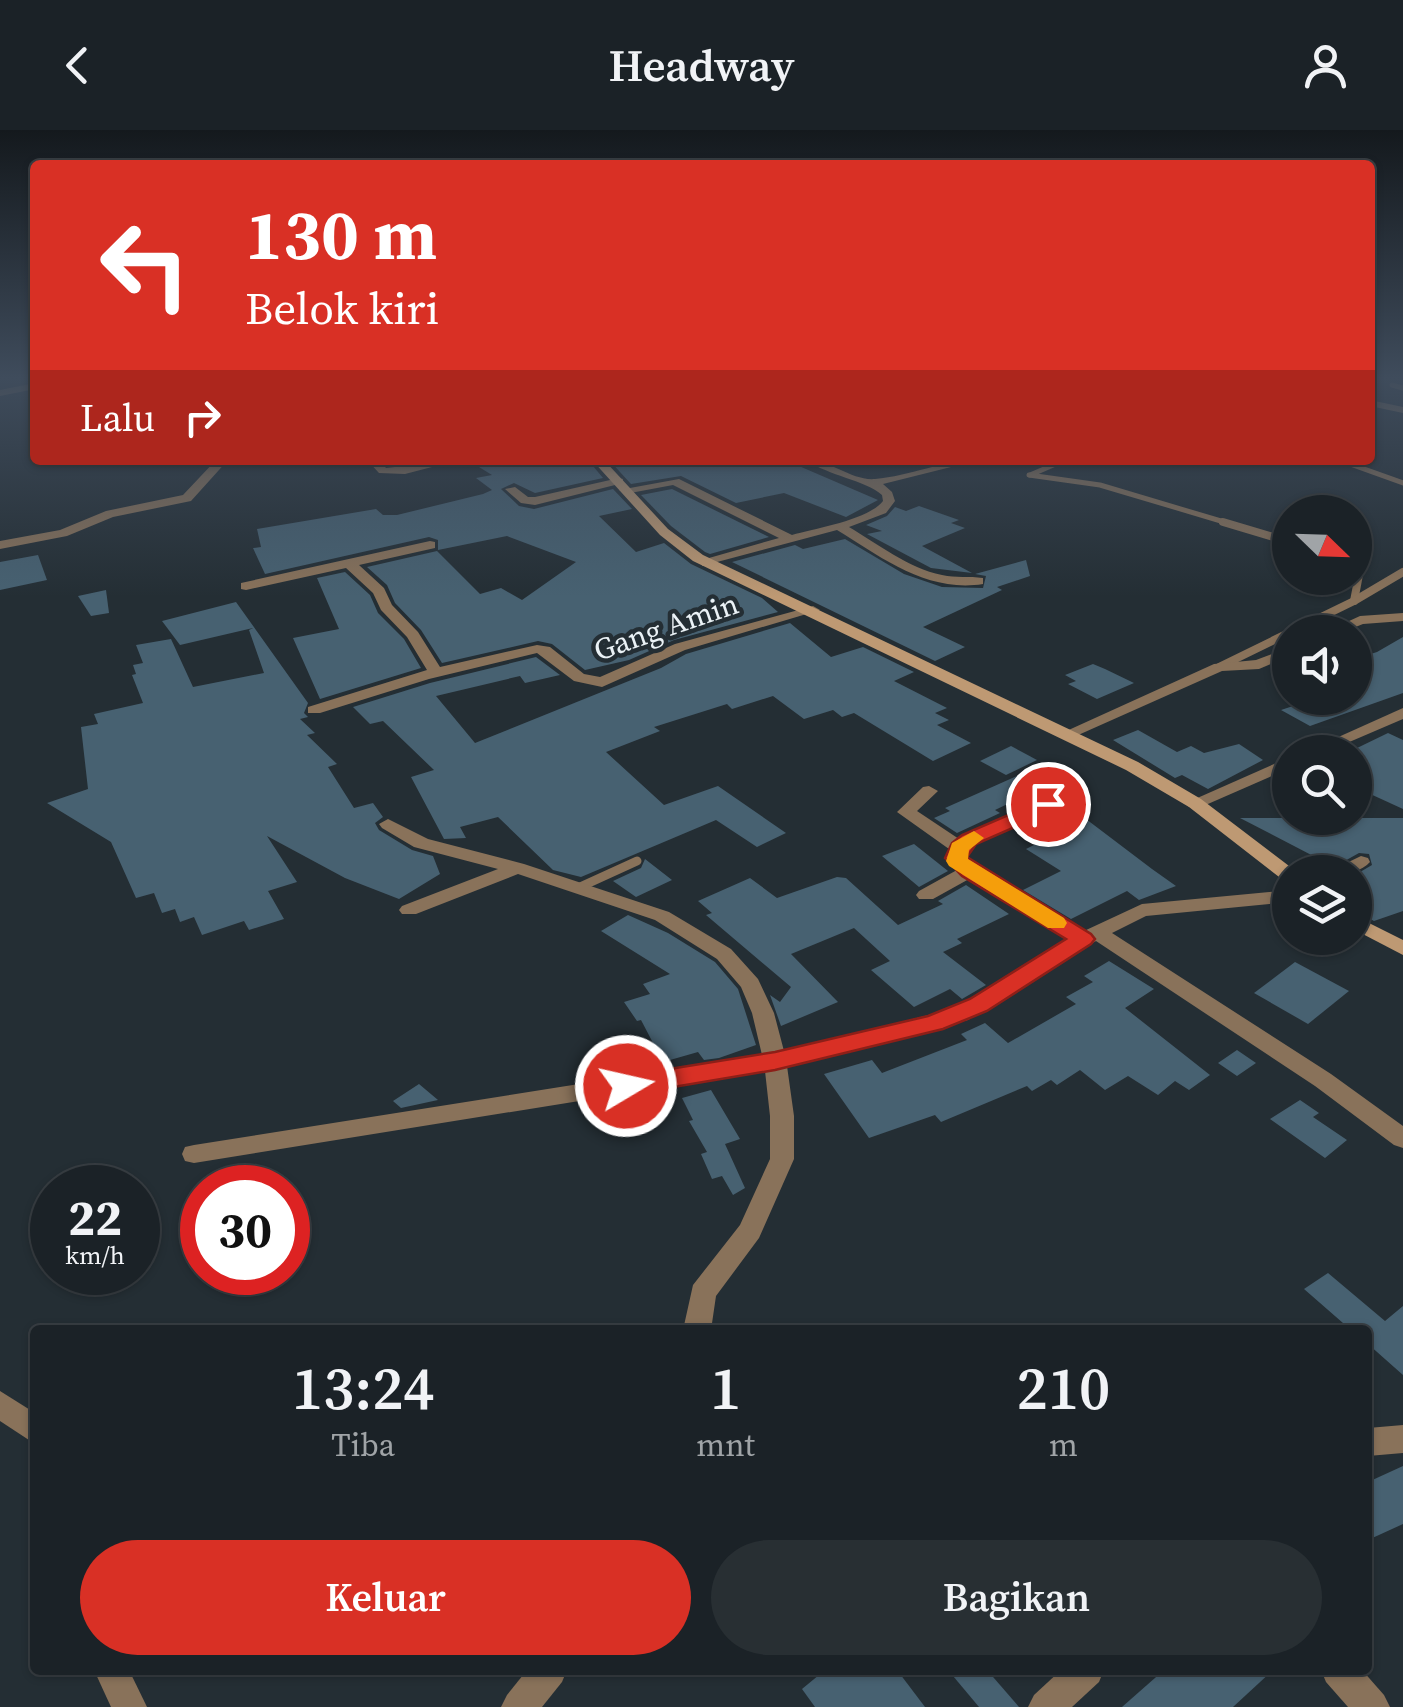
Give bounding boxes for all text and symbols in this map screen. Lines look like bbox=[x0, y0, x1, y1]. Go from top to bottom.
text: Headway bbox=[608, 34, 795, 96]
icon: back bbox=[50, 38, 105, 93]
icon: person bbox=[1298, 38, 1353, 93]
text: 130 m bbox=[245, 186, 437, 282]
icon: left bbox=[80, 200, 210, 330]
text: Belok kiri bbox=[245, 277, 439, 339]
icon: right bbox=[175, 390, 230, 445]
text: Lalu bbox=[80, 392, 155, 444]
north arrow bbox=[1272, 495, 1372, 595]
map controls bbox=[1272, 495, 1372, 955]
street label: Gang Amin bbox=[588, 583, 744, 670]
button: sound bbox=[1272, 615, 1372, 715]
button: search bbox=[1272, 735, 1372, 835]
pin bbox=[1006, 762, 1091, 847]
icon: arrive bbox=[1021, 777, 1076, 832]
button: layers bbox=[1272, 855, 1372, 955]
position arrow bbox=[574, 1034, 678, 1138]
speed limit sign: 30 bbox=[180, 1165, 310, 1295]
text: 22 bbox=[68, 1183, 122, 1252]
text: km/h bbox=[65, 1238, 125, 1272]
text: 13:24 bbox=[292, 1347, 435, 1429]
text: 1 bbox=[710, 1347, 741, 1429]
text: 210 bbox=[1017, 1347, 1110, 1429]
text: Tiba bbox=[331, 1423, 395, 1467]
text: mnt bbox=[696, 1423, 755, 1467]
text: m bbox=[1049, 1423, 1078, 1467]
button: Keluar bbox=[80, 1540, 691, 1655]
button: Bagikan bbox=[711, 1540, 1322, 1655]

